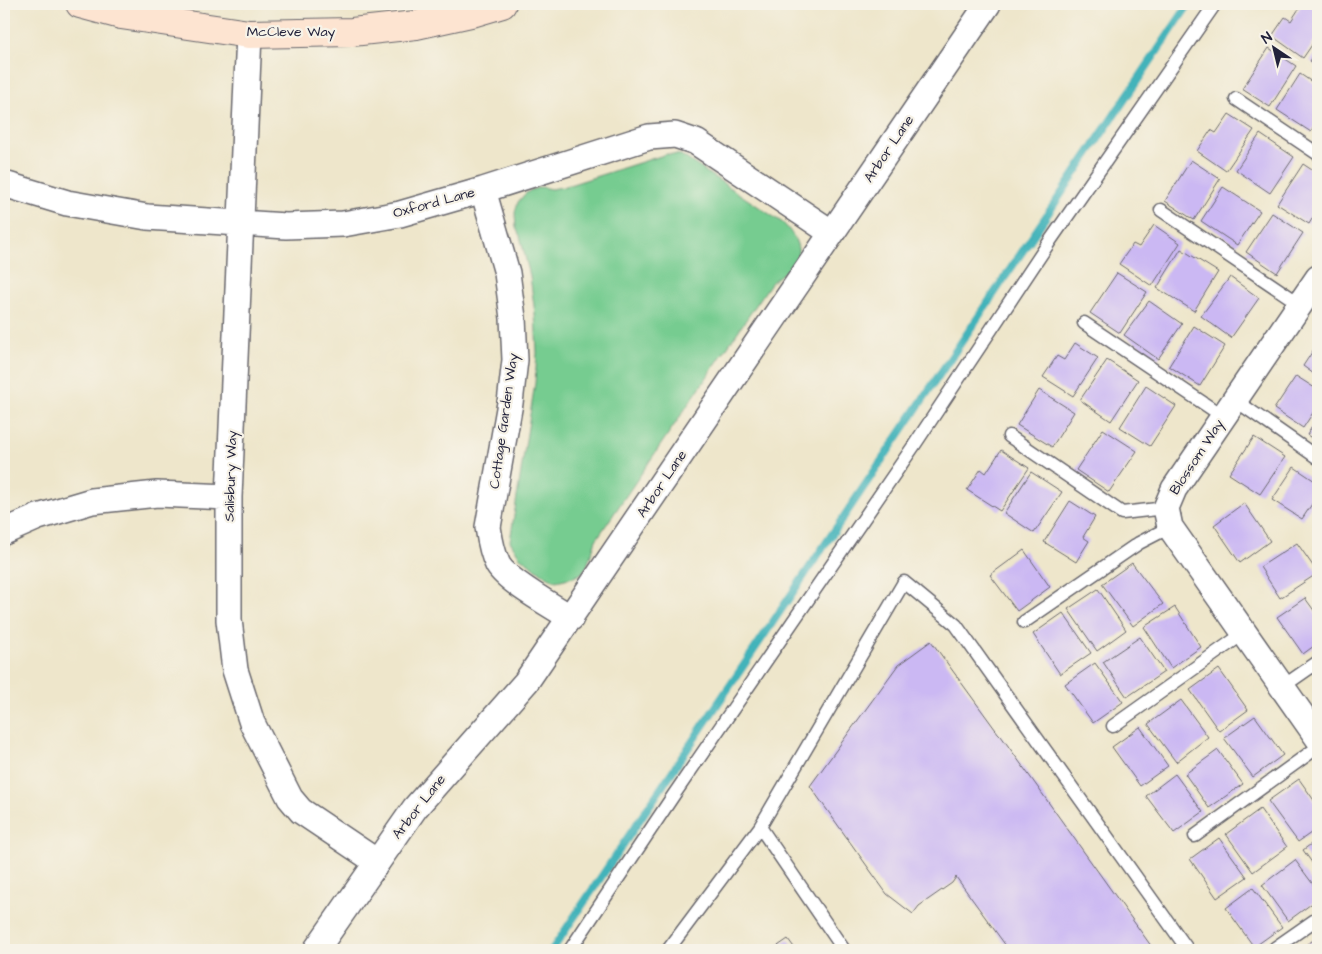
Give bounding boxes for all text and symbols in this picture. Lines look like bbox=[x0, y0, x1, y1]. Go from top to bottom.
street label: McCleve Way bbox=[247, 22, 336, 42]
north arrow bbox=[1250, 22, 1300, 72]
text: N bbox=[1258, 27, 1277, 49]
street label: Arbor Lane bbox=[859, 111, 919, 187]
street label: Oxford Lane bbox=[391, 182, 478, 224]
street label: Cottage Garden Way bbox=[485, 352, 523, 490]
street label: Blossom Way bbox=[1165, 415, 1229, 499]
street label: Salisbury Way bbox=[219, 430, 243, 522]
street label: Arbor Lane bbox=[632, 446, 692, 522]
street label: Arbor Lane bbox=[387, 770, 451, 844]

